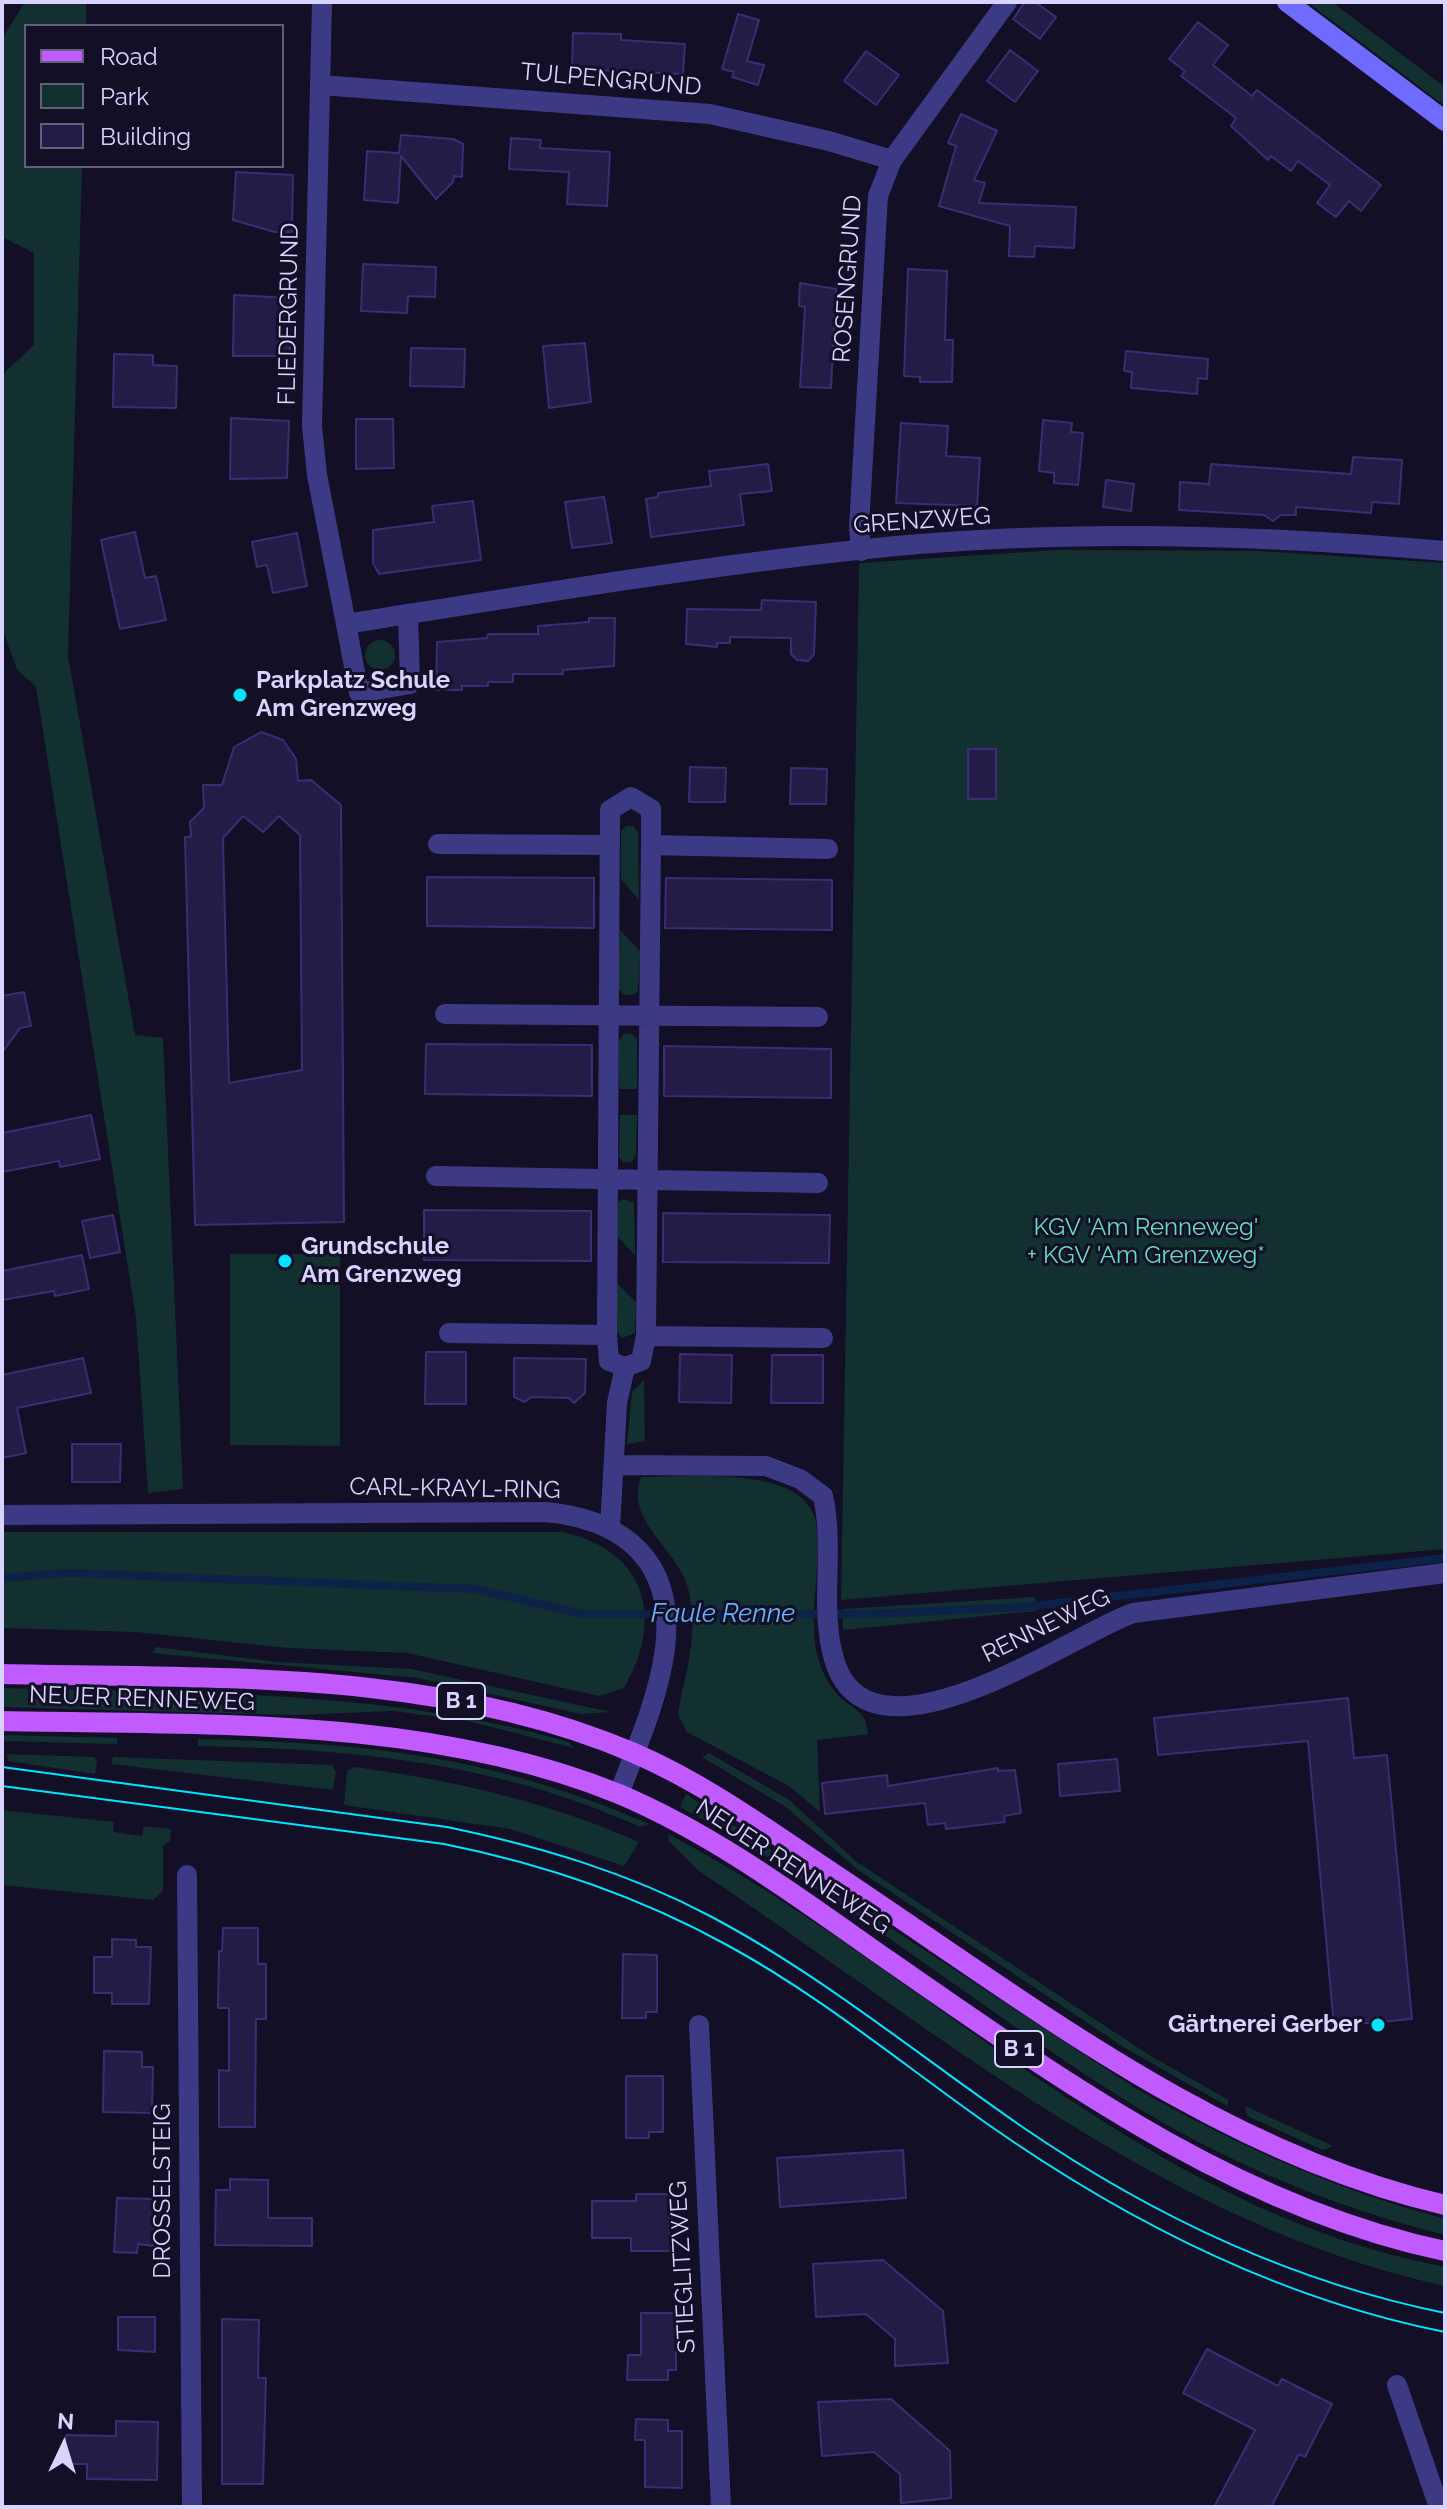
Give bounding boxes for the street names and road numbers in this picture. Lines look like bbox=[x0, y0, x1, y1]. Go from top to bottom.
street label: TULPENGRUND bbox=[519, 58, 703, 102]
street label: ROSENGRUND bbox=[828, 194, 868, 364]
street label: FLIEDERGRUND bbox=[273, 222, 305, 406]
street label: GRENZWEG bbox=[852, 502, 992, 540]
street label: CARL-KRAYL-RING bbox=[349, 1473, 561, 1505]
street label: RENNEWEG bbox=[977, 1583, 1115, 1669]
street label: NEUER RENNEWEG bbox=[28, 1681, 256, 1717]
road number: B 1 bbox=[437, 1683, 485, 1719]
street label: NEUER RENNEWEG bbox=[690, 1793, 896, 1941]
road number: B 1 bbox=[995, 2031, 1043, 2067]
street label: DROSSELSTEIG bbox=[149, 2103, 177, 2279]
street label: STIEGLITZWEG bbox=[664, 2180, 702, 2354]

